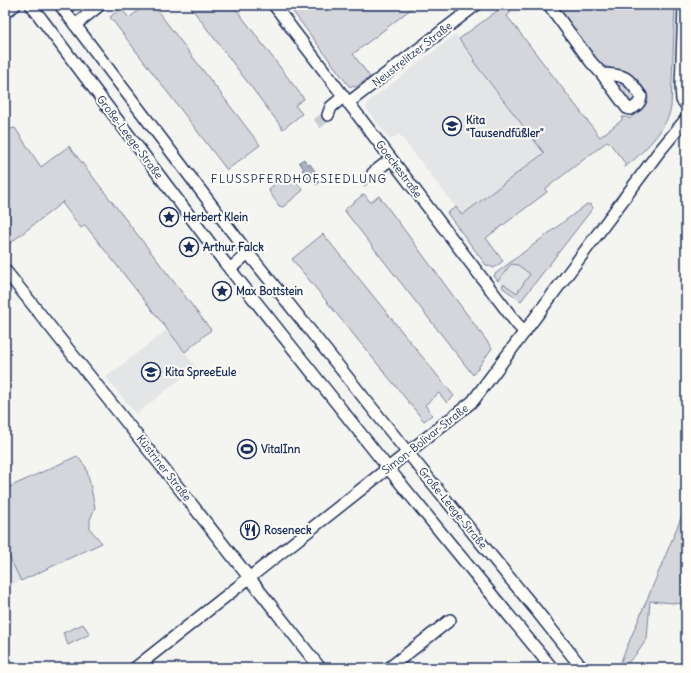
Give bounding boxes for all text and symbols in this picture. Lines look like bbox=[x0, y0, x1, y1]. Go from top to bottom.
street label: Neustrelitzer Straße bbox=[369, 18, 455, 90]
street label: Große-Leege-Straße bbox=[94, 92, 166, 182]
place label: Kita "Tausendfüßler" bbox=[466, 113, 544, 140]
school or university icon: Kita "Tausendfüßler" bbox=[441, 115, 463, 137]
street label: Goeckestraße bbox=[373, 137, 425, 201]
district label: FLUSSPFERDHOFSIEDLUNG bbox=[211, 171, 387, 186]
place icon: Herbert Klein bbox=[158, 206, 180, 228]
place label: Herbert Klein bbox=[183, 210, 249, 224]
place icon: Arthur Falck bbox=[178, 236, 200, 258]
place label: Arthur Falck bbox=[203, 240, 264, 254]
place icon: Max Bottstein bbox=[211, 280, 233, 302]
place label: Max Bottstein bbox=[236, 284, 304, 298]
school or university icon: Kita SpreeEule bbox=[140, 361, 162, 383]
place label: Kita SpreeEule bbox=[165, 365, 236, 380]
street label: Simon-Bolivar-Straße bbox=[379, 401, 471, 477]
street label: Küstriner Straße bbox=[134, 432, 194, 504]
sports icon: VitalInn bbox=[236, 438, 258, 460]
place label: VitalInn bbox=[261, 442, 301, 456]
street label: Große-Leege-Straße bbox=[416, 464, 490, 552]
restaurant icon: Roseneck bbox=[239, 519, 261, 541]
place label: Roseneck bbox=[264, 523, 312, 537]

